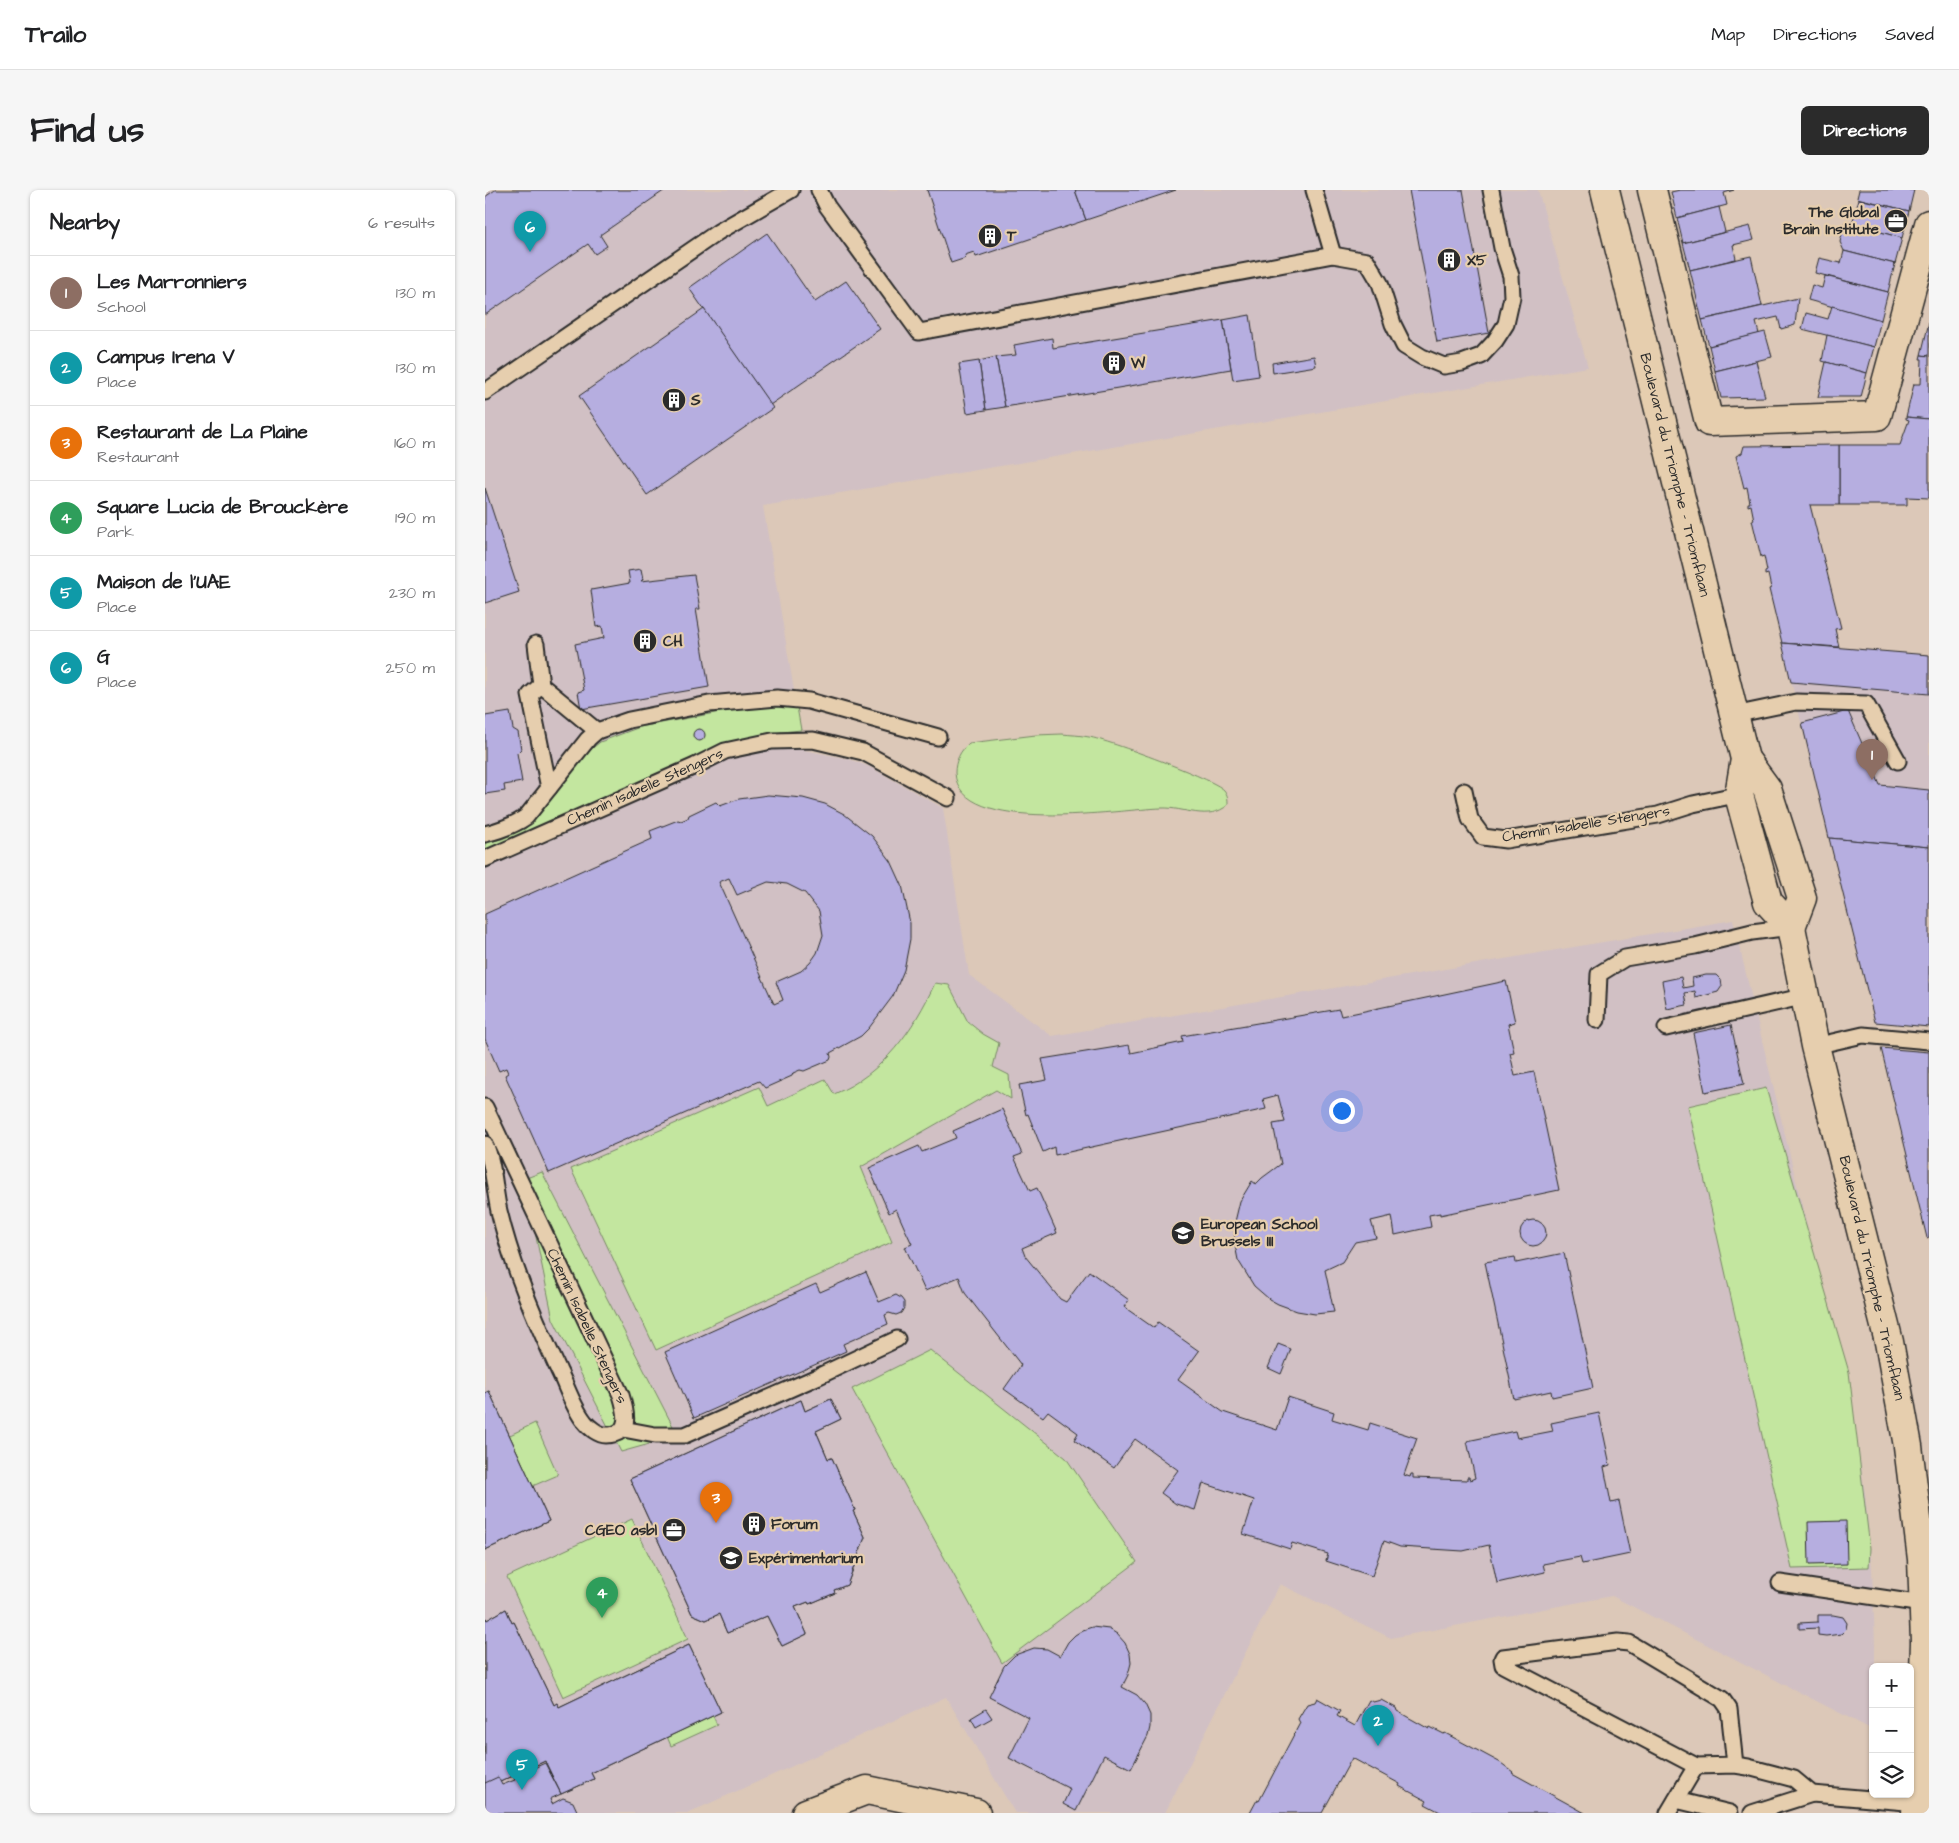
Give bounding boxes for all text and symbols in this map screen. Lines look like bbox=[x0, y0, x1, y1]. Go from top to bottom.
text: Trailo bbox=[25, 18, 86, 52]
text: Map bbox=[1711, 22, 1745, 47]
text: Directions bbox=[1773, 22, 1857, 47]
text: Saved bbox=[1885, 22, 1934, 47]
text: Find us bbox=[30, 106, 144, 155]
button: Directions bbox=[1801, 106, 1929, 155]
place label: The Global Brain Institute bbox=[1783, 202, 1880, 240]
text: Nearby bbox=[50, 208, 120, 237]
office icon: The Global Brain Institute bbox=[1883, 208, 1909, 234]
pin: 6 bbox=[514, 211, 546, 252]
text: 6 results bbox=[368, 212, 435, 234]
building icon: T bbox=[977, 223, 1003, 249]
place label: T bbox=[1006, 226, 1017, 247]
building icon: X5 bbox=[1436, 247, 1462, 273]
place label: X5 bbox=[1467, 250, 1487, 271]
text: Les Marronniers bbox=[97, 269, 247, 296]
text: 1 bbox=[65, 282, 67, 304]
text: 130 m bbox=[396, 282, 435, 304]
text: School bbox=[97, 296, 146, 318]
text: Campus Irena V bbox=[97, 344, 235, 371]
building icon: W bbox=[1101, 350, 1127, 376]
street label: Boulevard du Triomphe - Triomflaan bbox=[1635, 351, 1716, 600]
place label: W bbox=[1130, 353, 1146, 374]
text: 2 bbox=[61, 357, 71, 379]
text: 130 m bbox=[396, 357, 435, 379]
text: Place bbox=[97, 371, 137, 393]
building icon: S bbox=[661, 387, 687, 413]
place label: S bbox=[690, 390, 701, 411]
text: Restaurant de La Plaine bbox=[97, 419, 308, 446]
text: 3 bbox=[62, 432, 70, 454]
text: 160 m bbox=[394, 432, 435, 454]
text: Restaurant bbox=[97, 446, 179, 468]
text: Square Lucia de Brouckère bbox=[97, 494, 348, 521]
text: 4 bbox=[61, 507, 71, 529]
text: 190 m bbox=[395, 507, 435, 529]
text: Park bbox=[97, 521, 134, 543]
text: Maison de l'UAE bbox=[97, 569, 230, 596]
text: 5 bbox=[60, 582, 72, 604]
text: 230 m bbox=[389, 582, 435, 604]
text: Place bbox=[97, 596, 137, 618]
building icon: CH bbox=[632, 628, 658, 654]
place label: CH bbox=[663, 631, 683, 652]
text: G bbox=[97, 644, 110, 671]
text: 6 bbox=[61, 657, 71, 679]
text: 250 m bbox=[386, 657, 435, 679]
text: Place bbox=[97, 671, 137, 693]
pin: 1 bbox=[1856, 739, 1888, 780]
street label: Chemin Isabelle Stengers bbox=[563, 743, 727, 832]
street label: Chemin Isabelle Stengers bbox=[1501, 800, 1672, 849]
your location bbox=[1329, 1098, 1355, 1124]
street label: Boulevard du Triomphe - Triomflaan bbox=[1834, 1154, 1911, 1403]
place label: European School Brussels III bbox=[1201, 1214, 1318, 1252]
school or university icon: European School Brussels III bbox=[1170, 1220, 1196, 1246]
street label: Chemin Isabelle Stengers bbox=[541, 1245, 633, 1408]
pin: 3 bbox=[700, 1482, 732, 1523]
building icon: Forum bbox=[741, 1511, 767, 1537]
place label: Forum bbox=[771, 1514, 818, 1535]
office icon: CGEO asbl bbox=[661, 1517, 687, 1543]
place label: CGEO asbl bbox=[585, 1520, 658, 1541]
school or university icon: Expérimentarium bbox=[718, 1545, 744, 1571]
place label: Expérimentarium bbox=[749, 1548, 863, 1569]
pin: 4 bbox=[586, 1577, 618, 1618]
map controls bbox=[1869, 1663, 1914, 1798]
button: + bbox=[1869, 1663, 1914, 1708]
pin: 2 bbox=[1362, 1705, 1394, 1746]
button: − bbox=[1869, 1708, 1914, 1753]
pin: 5 bbox=[506, 1749, 538, 1790]
button: layers bbox=[1869, 1753, 1914, 1798]

